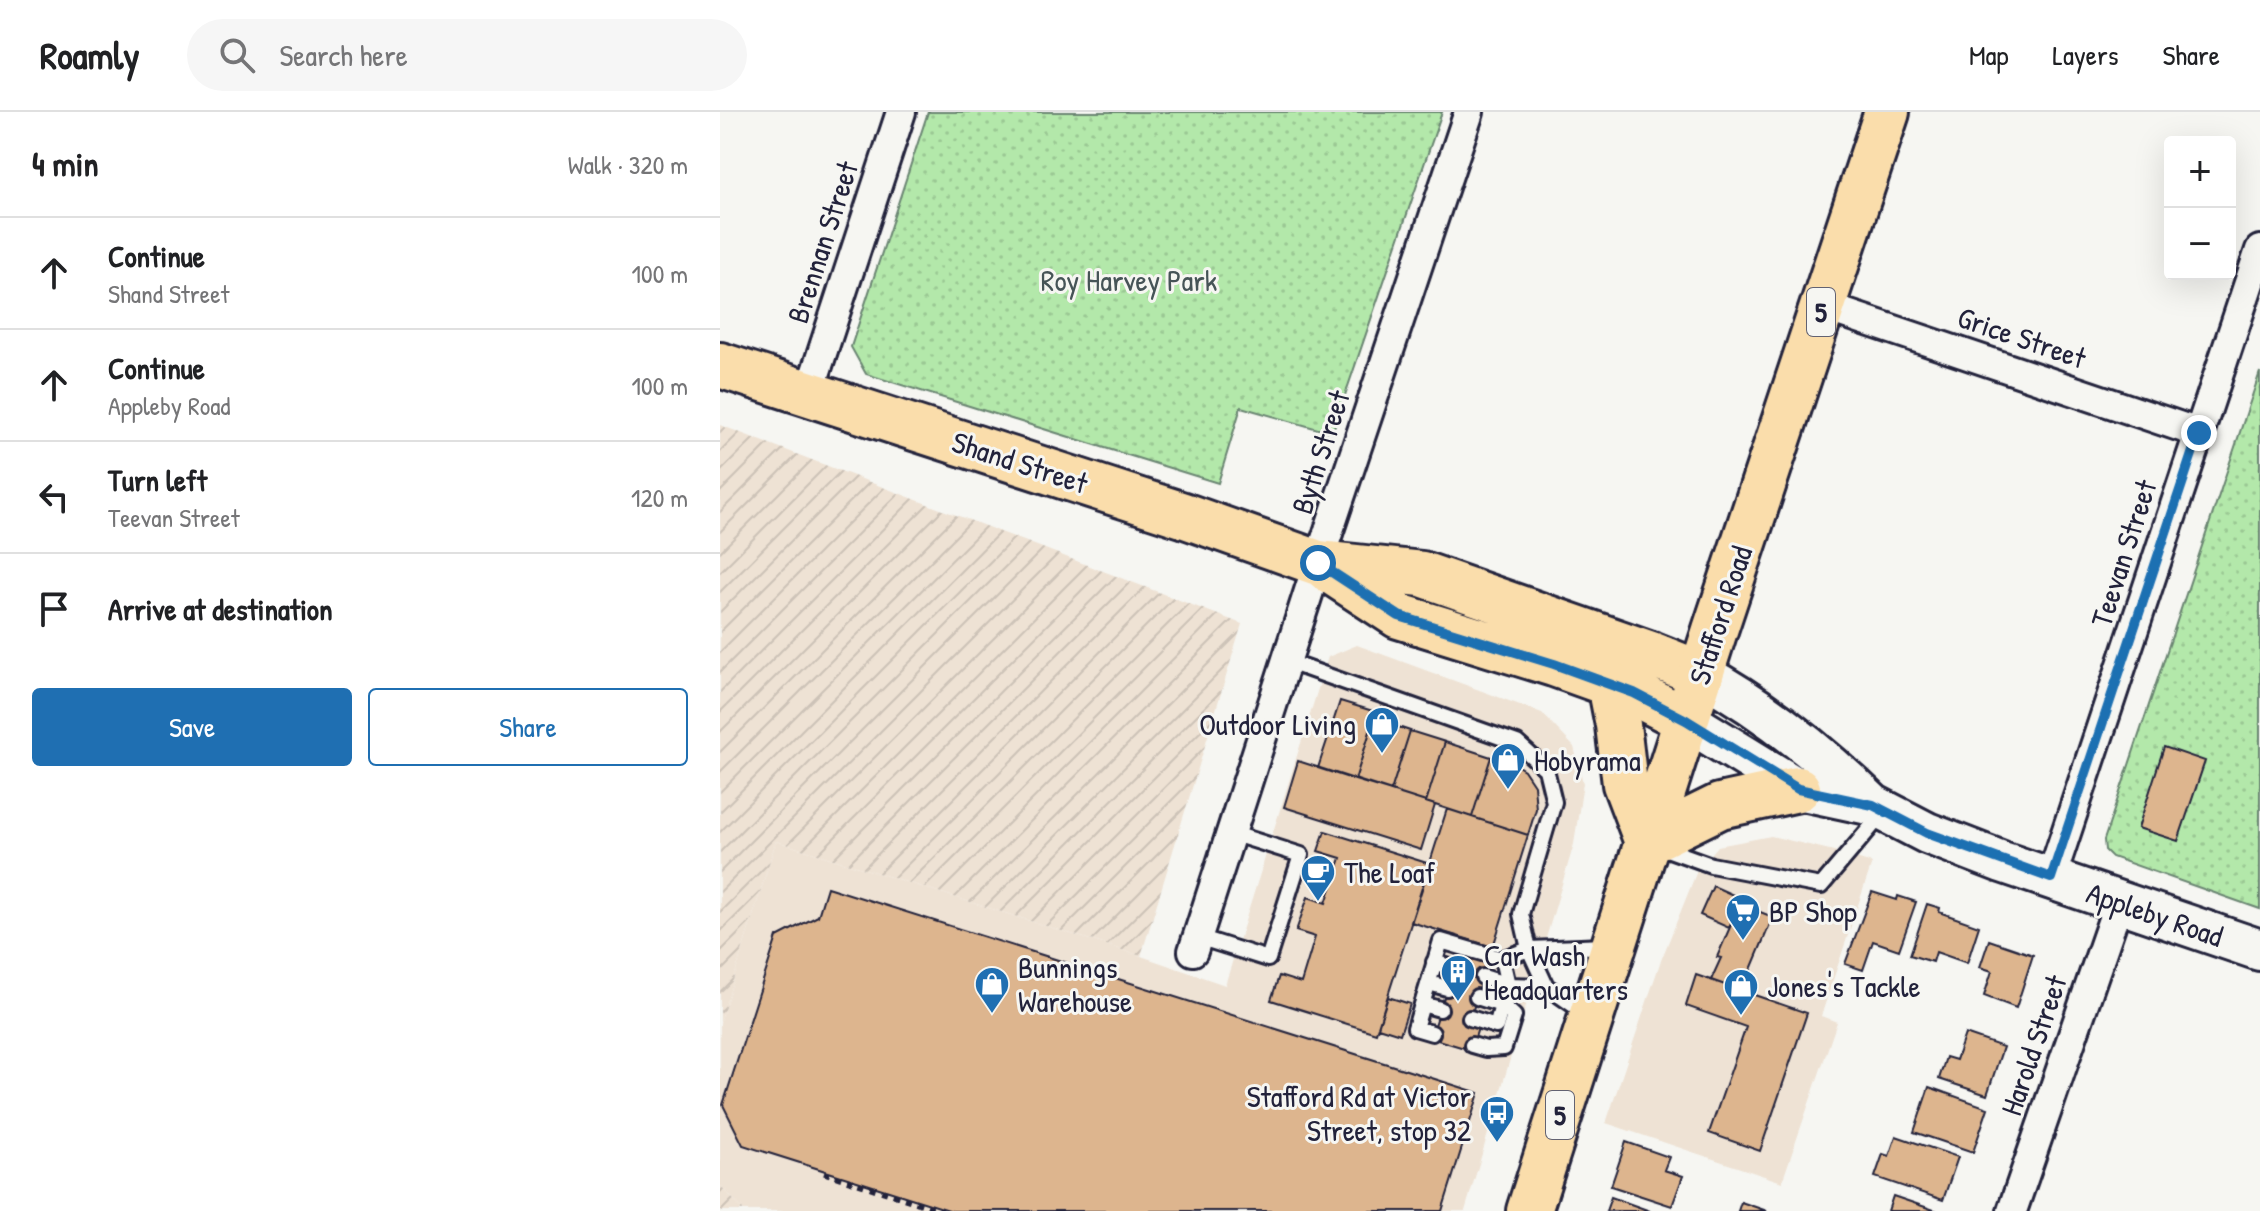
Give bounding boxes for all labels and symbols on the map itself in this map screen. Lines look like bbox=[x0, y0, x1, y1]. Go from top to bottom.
street label: Brennan Street bbox=[777, 155, 867, 328]
park label: Roy Harvey Park bbox=[1041, 260, 1217, 300]
road number: 5 bbox=[1807, 288, 1835, 336]
street label: Grice Street bbox=[1953, 296, 2092, 378]
street label: Byth Street bbox=[1281, 385, 1359, 519]
route end bbox=[2181, 415, 2217, 451]
street label: Shand Street bbox=[947, 421, 1093, 503]
street label: Teevan Street bbox=[2080, 474, 2166, 631]
street label: Stafford Road bbox=[1679, 541, 1761, 689]
route start bbox=[1300, 545, 1336, 581]
place label: Outdoor Living bbox=[1199, 704, 1356, 744]
shop icon: Outdoor Living bbox=[1363, 705, 1401, 755]
place label: Hobyrama bbox=[1534, 740, 1641, 780]
shop icon: Hobyrama bbox=[1489, 741, 1527, 791]
place label: The Loaf bbox=[1344, 852, 1435, 892]
cafe icon: The Loaf bbox=[1299, 853, 1337, 903]
street label: Appleby Road bbox=[2082, 872, 2229, 956]
place label: BP Shop bbox=[1769, 891, 1857, 931]
supermarket icon: BP Shop bbox=[1724, 892, 1762, 942]
place label: Car Wash Headquarters bbox=[1484, 935, 1628, 1009]
place label: Bunnings Warehouse bbox=[1018, 947, 1132, 1021]
building icon: Car Wash Headquarters bbox=[1439, 953, 1477, 1003]
shop icon: Bunnings Warehouse bbox=[973, 965, 1011, 1015]
place label: Jones's Tackle bbox=[1767, 966, 1920, 1006]
shop icon: Jones's Tackle bbox=[1722, 967, 1760, 1017]
street label: Harold Street bbox=[1990, 969, 2076, 1120]
place label: Stafford Rd at Victor Street, stop 32 bbox=[1247, 1076, 1471, 1150]
road number: 5 bbox=[1546, 1091, 1574, 1139]
bus stop icon: Stafford Rd at Victor Street, stop 32 bbox=[1478, 1094, 1516, 1144]

